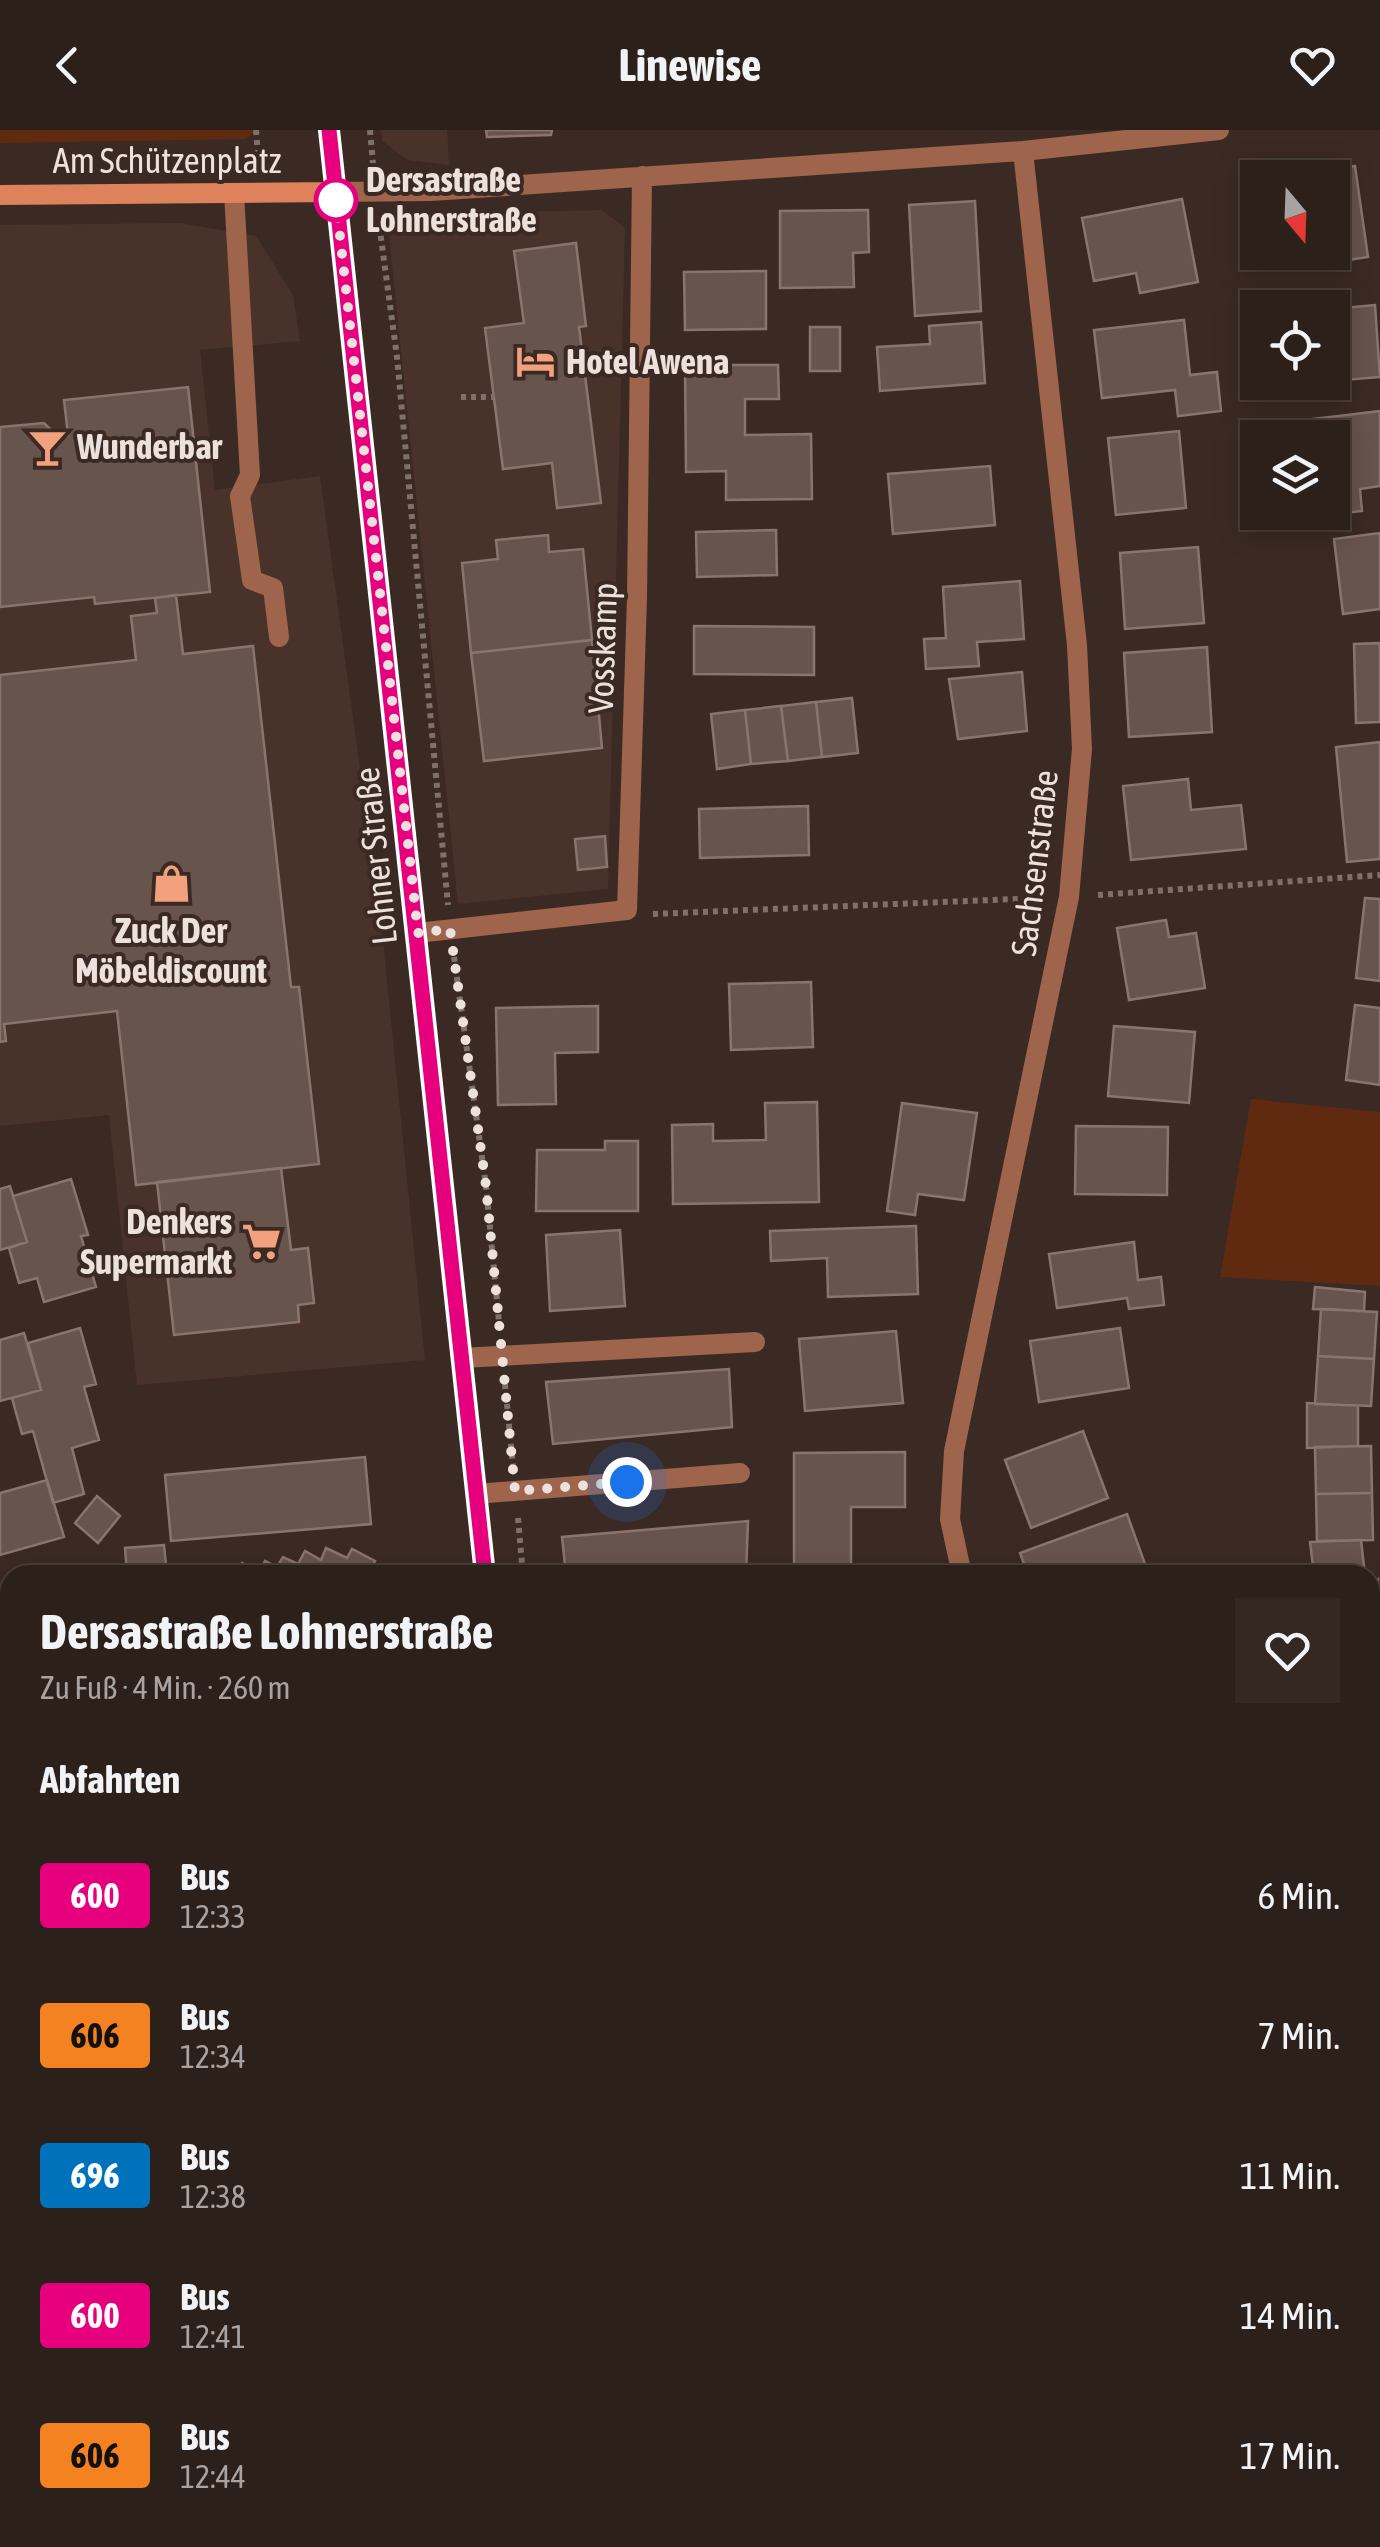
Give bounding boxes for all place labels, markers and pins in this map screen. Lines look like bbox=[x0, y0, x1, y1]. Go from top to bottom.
place label: Dersastraße Lohnerstraße bbox=[366, 159, 537, 239]
marker: Dersastraße Lohnerstraße bbox=[315, 179, 357, 221]
hotel icon: Hotel Awena bbox=[515, 341, 557, 383]
place label: Hotel Awena bbox=[566, 341, 729, 381]
bar icon: Wunderbar bbox=[26, 426, 68, 468]
place label: Wunderbar bbox=[76, 426, 222, 466]
shop icon: Zuck Der Möbeldiscount bbox=[150, 863, 192, 905]
place label: Zuck Der Möbeldiscount bbox=[75, 910, 267, 990]
place label: Denkers Supermarkt bbox=[80, 1201, 232, 1281]
supermarket icon: Denkers Supermarkt bbox=[241, 1221, 283, 1263]

